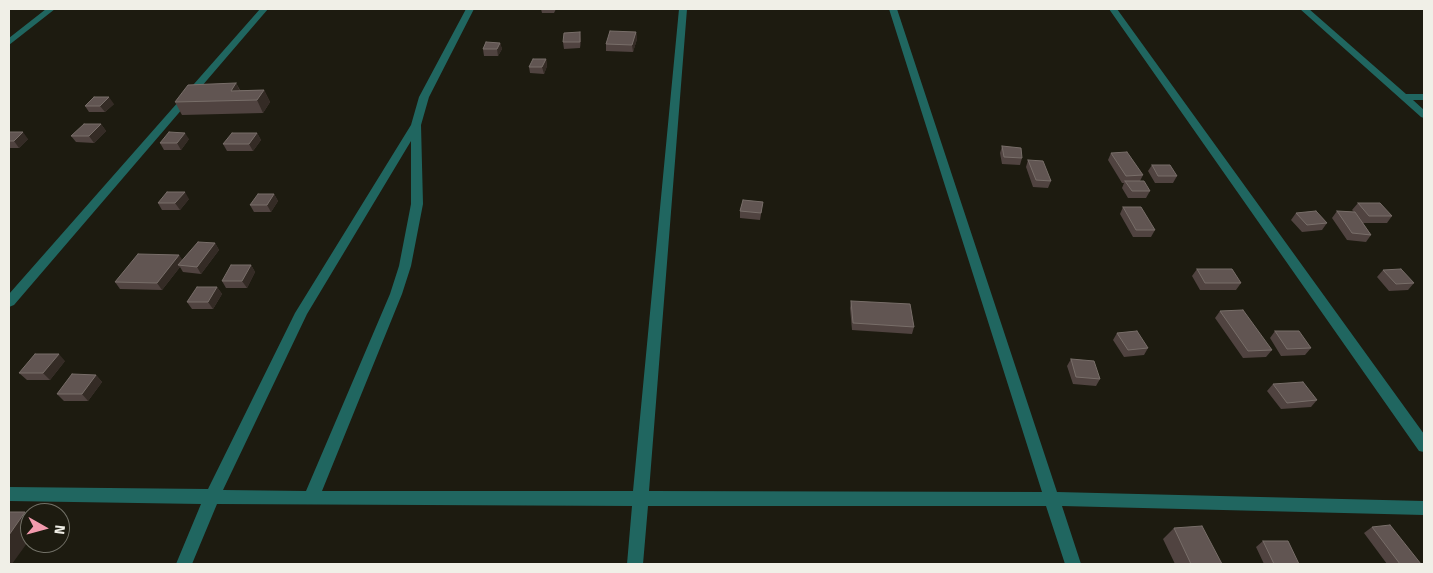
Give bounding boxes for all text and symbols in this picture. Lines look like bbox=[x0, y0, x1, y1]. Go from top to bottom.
north arrow bbox=[20, 503, 70, 553]
text: N bbox=[50, 524, 68, 535]

